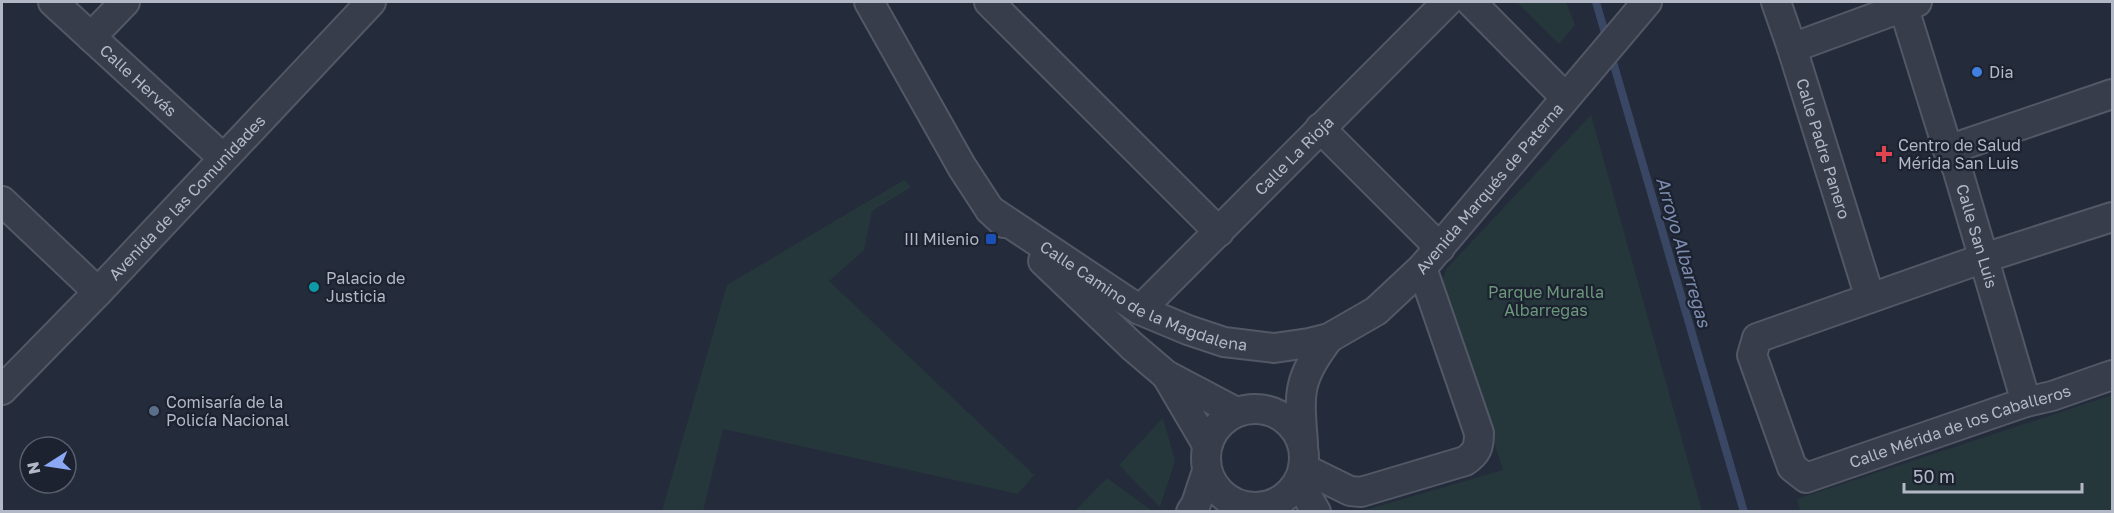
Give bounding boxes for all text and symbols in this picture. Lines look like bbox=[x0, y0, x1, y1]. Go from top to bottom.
street label: Calle Hervás bbox=[96, 40, 181, 121]
place label: Dia bbox=[1989, 62, 2014, 82]
marker: Dia bbox=[1970, 65, 1984, 79]
street label: Calle Padre Panero bbox=[1792, 76, 1855, 221]
street label: Avenida Marqués de Paterna bbox=[1411, 99, 1567, 278]
street label: Avenida de las Comunidades bbox=[104, 111, 270, 284]
street label: Calle La Rioja bbox=[1250, 112, 1338, 199]
place label: Centro de Salud Mérida San Luis bbox=[1898, 135, 2021, 173]
marker: Centro de Salud Mérida San Luis bbox=[1875, 145, 1893, 163]
water label: Arroyo Albarregas bbox=[1652, 174, 1716, 331]
street label: Calle San Luis bbox=[1952, 181, 2002, 291]
place label: III Milenio bbox=[904, 229, 979, 249]
marker: III Milenio bbox=[984, 232, 998, 246]
street label: Calle Camino de la Magdalena bbox=[1036, 236, 1248, 355]
place label: Palacio de Justicia bbox=[326, 268, 405, 306]
marker: Palacio de Justicia bbox=[307, 280, 321, 294]
park label: Parque Muralla Albarregas bbox=[1488, 282, 1604, 320]
street label: Calle Mérida de los Caballeros bbox=[1846, 380, 2073, 472]
place label: Comisaría de la Policía Nacional bbox=[166, 392, 289, 430]
marker: Comisaría de la Policía Nacional bbox=[147, 404, 161, 418]
north arrow bbox=[18, 435, 78, 495]
scale bar bbox=[1904, 456, 2082, 494]
text: N bbox=[22, 460, 44, 476]
text: 50 m bbox=[1913, 465, 1955, 487]

